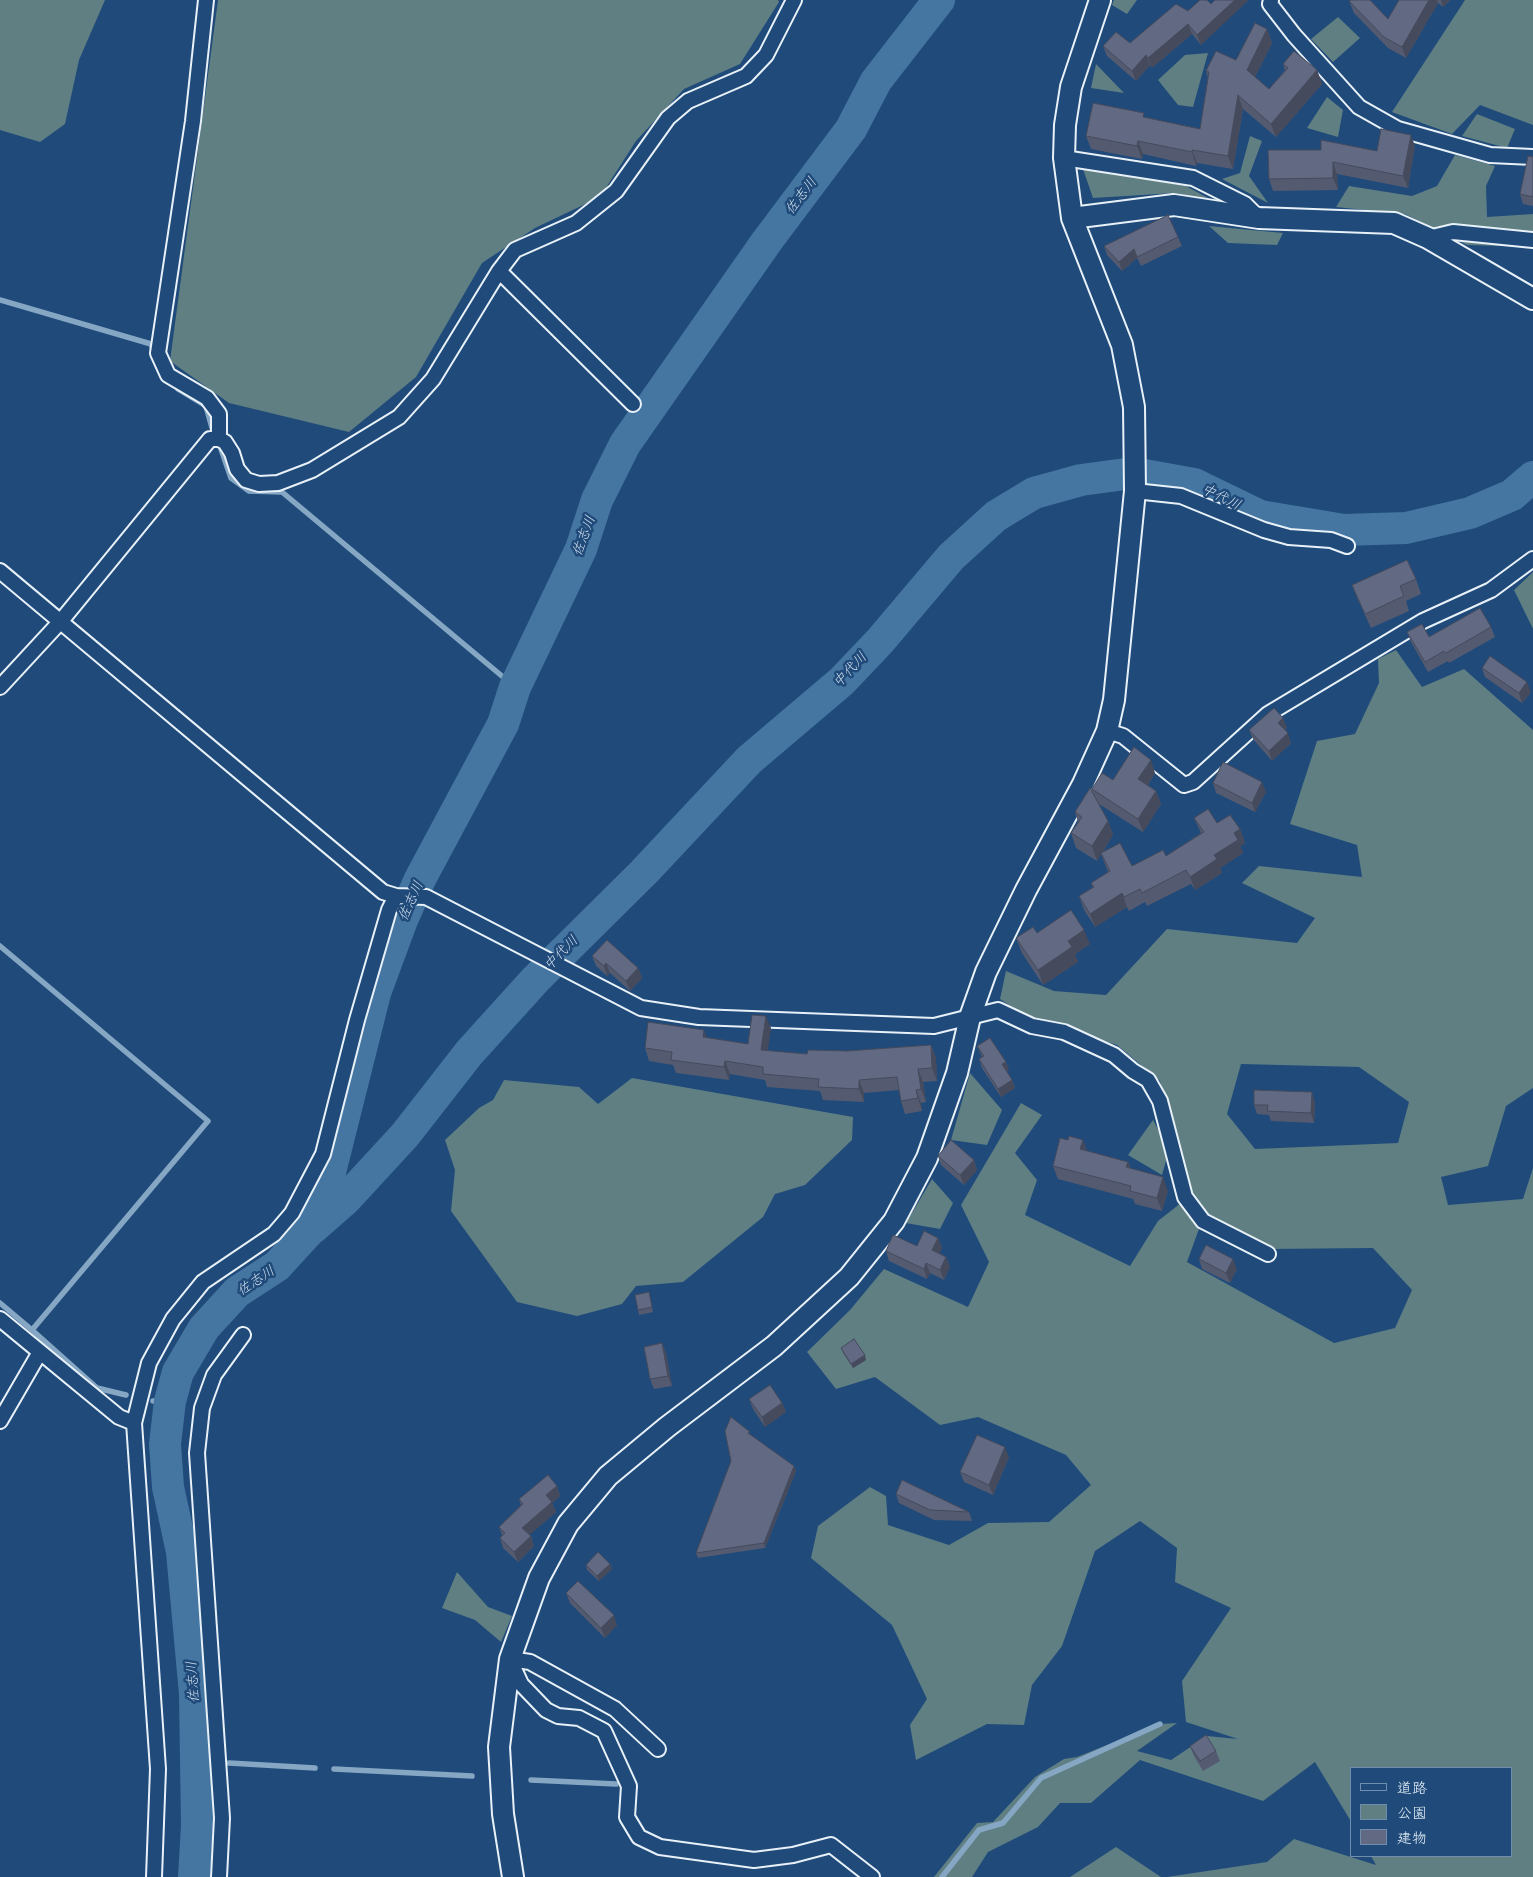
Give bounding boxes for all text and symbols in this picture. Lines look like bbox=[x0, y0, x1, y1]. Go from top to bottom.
water label: 佐志川 bbox=[782, 174, 820, 218]
water label: 中代川 bbox=[1198, 480, 1244, 514]
water label: 佐志川 bbox=[569, 513, 599, 559]
water label: 中代川 bbox=[830, 649, 870, 691]
water label: 佐志川 bbox=[395, 878, 427, 924]
water label: 中代川 bbox=[540, 932, 582, 974]
water label: 佐志川 bbox=[234, 1262, 278, 1300]
water label: 佐志川 bbox=[183, 1660, 203, 1704]
legend bbox=[1350, 1767, 1513, 1857]
text: 道路 bbox=[1397, 1778, 1427, 1797]
text: 公園 bbox=[1397, 1803, 1427, 1822]
text: 建物 bbox=[1397, 1828, 1427, 1847]

